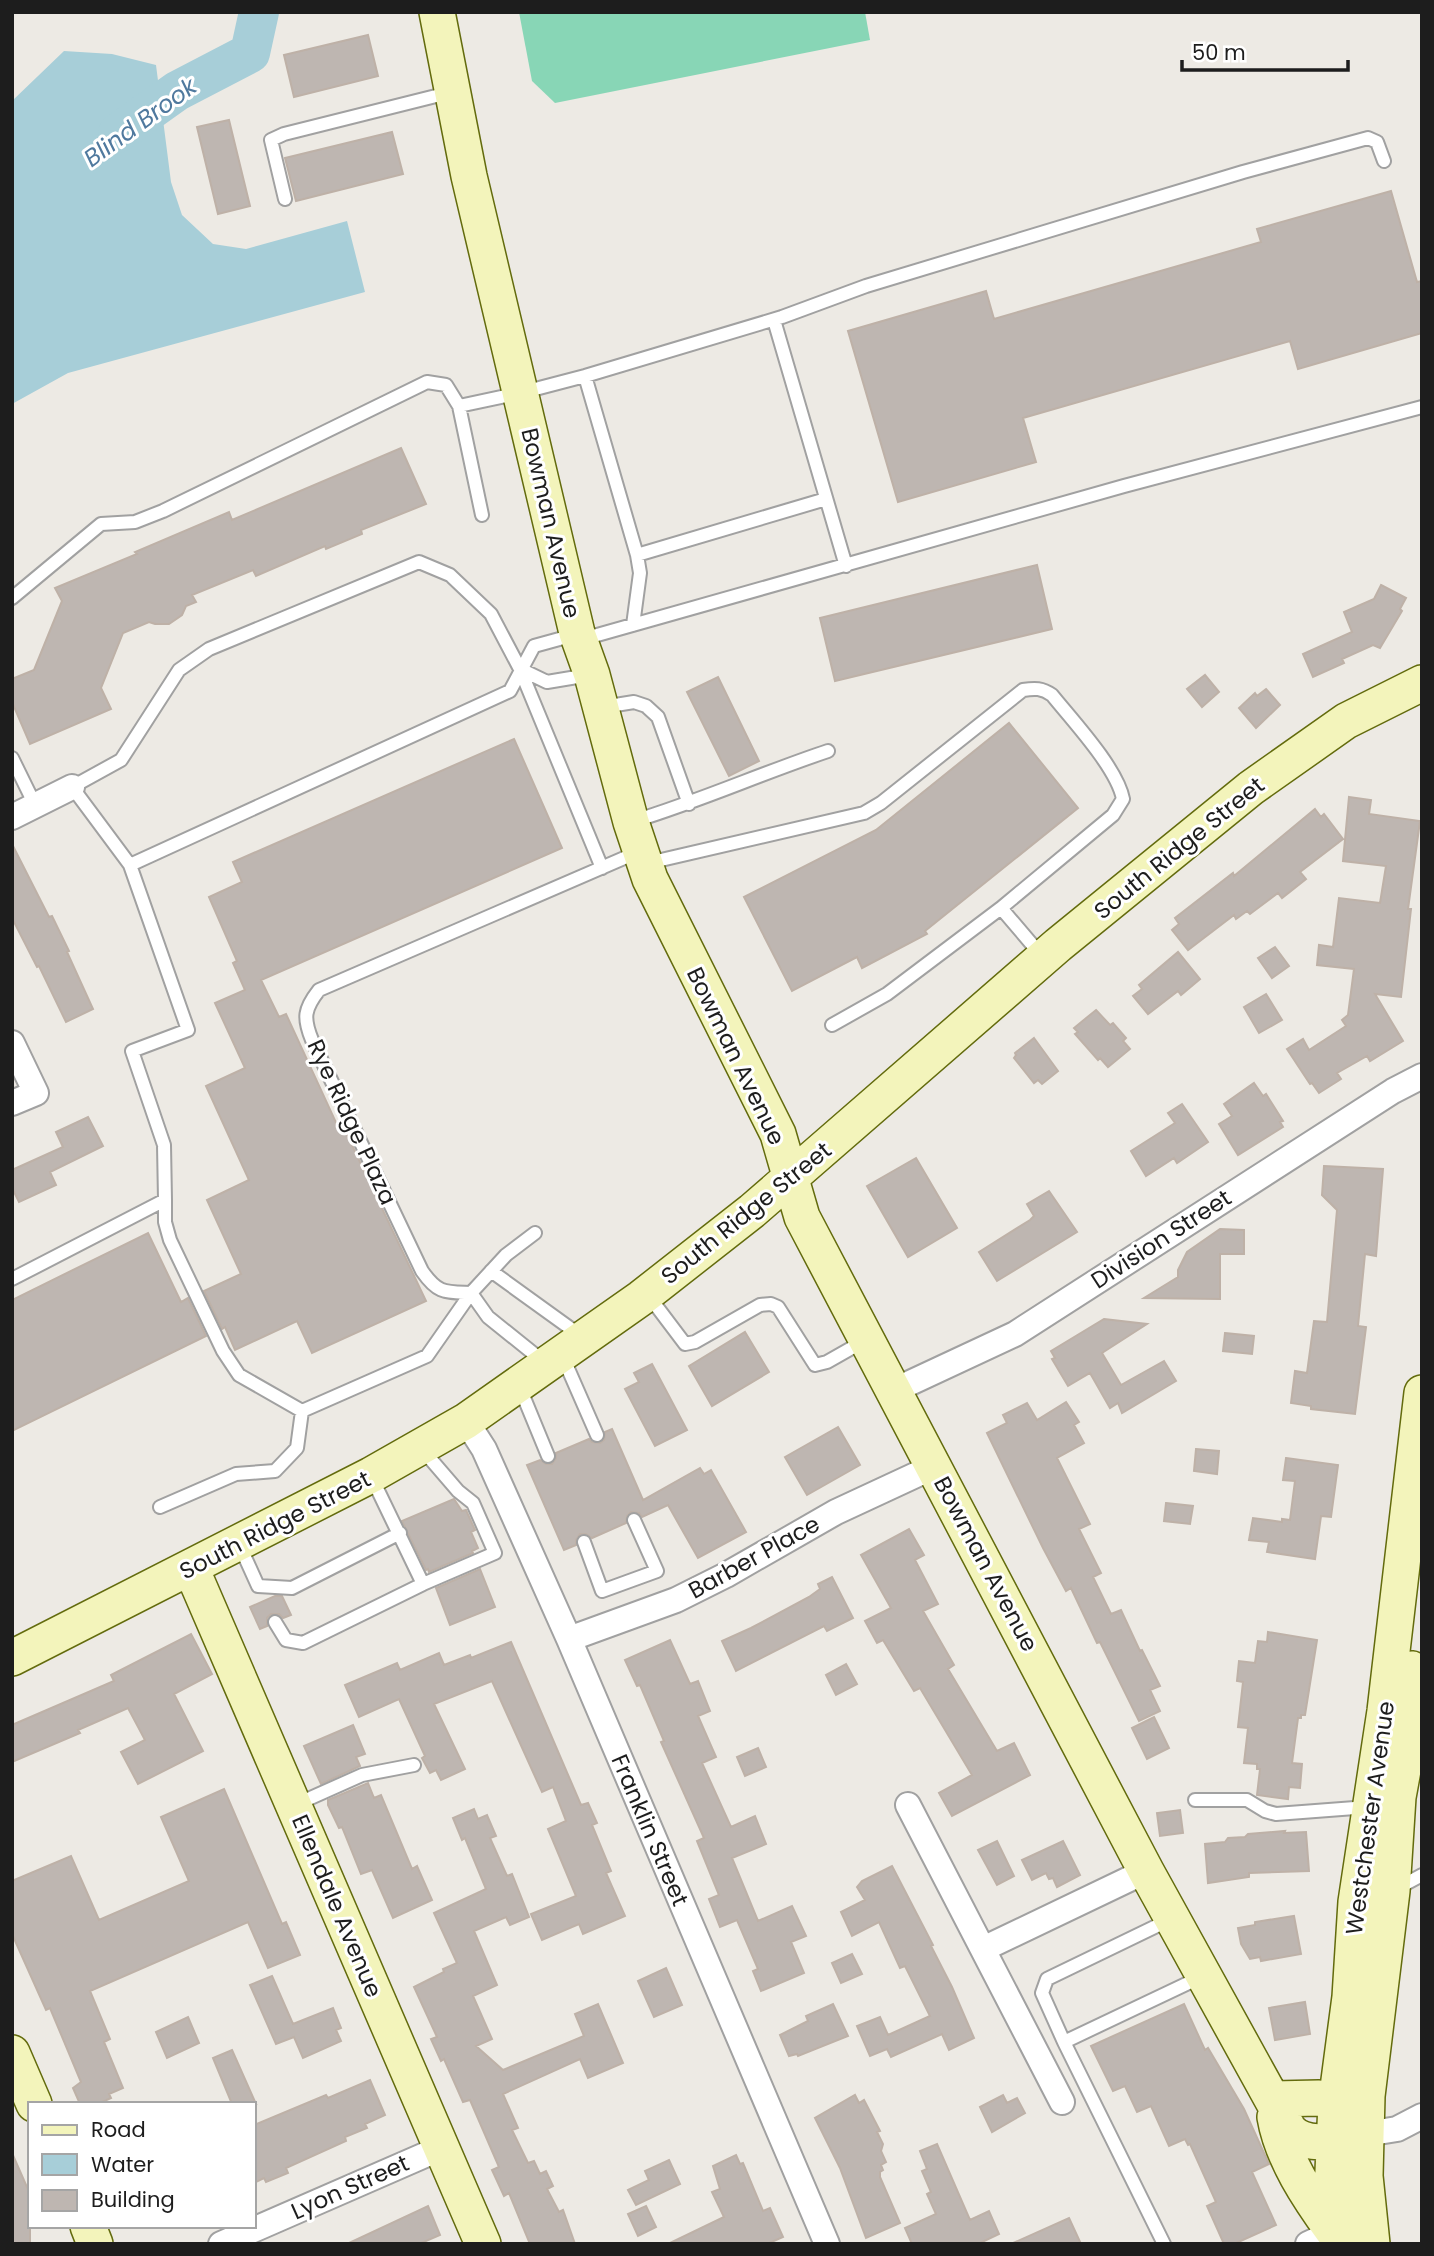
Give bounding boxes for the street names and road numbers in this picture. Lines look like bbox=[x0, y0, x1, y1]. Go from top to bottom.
street label: Bowman Avenue bbox=[514, 425, 588, 621]
street label: South Ridge Street bbox=[1087, 769, 1271, 927]
street label: Bowman Avenue bbox=[679, 962, 793, 1150]
street label: Rye Ridge Plaza bbox=[300, 1034, 404, 1210]
street label: South Ridge Street bbox=[654, 1134, 838, 1292]
street label: Division Street bbox=[1085, 1182, 1237, 1296]
street label: South Ridge Street bbox=[174, 1463, 376, 1587]
street label: Bowman Avenue bbox=[926, 1471, 1046, 1657]
street label: Barber Place bbox=[683, 1508, 825, 1606]
street label: Westchester Avenue bbox=[1338, 1699, 1402, 1937]
street label: Franklin Street bbox=[604, 1749, 696, 1911]
street label: Ellendale Avenue bbox=[284, 1810, 390, 2002]
street label: Lyon Street bbox=[286, 2147, 414, 2227]

